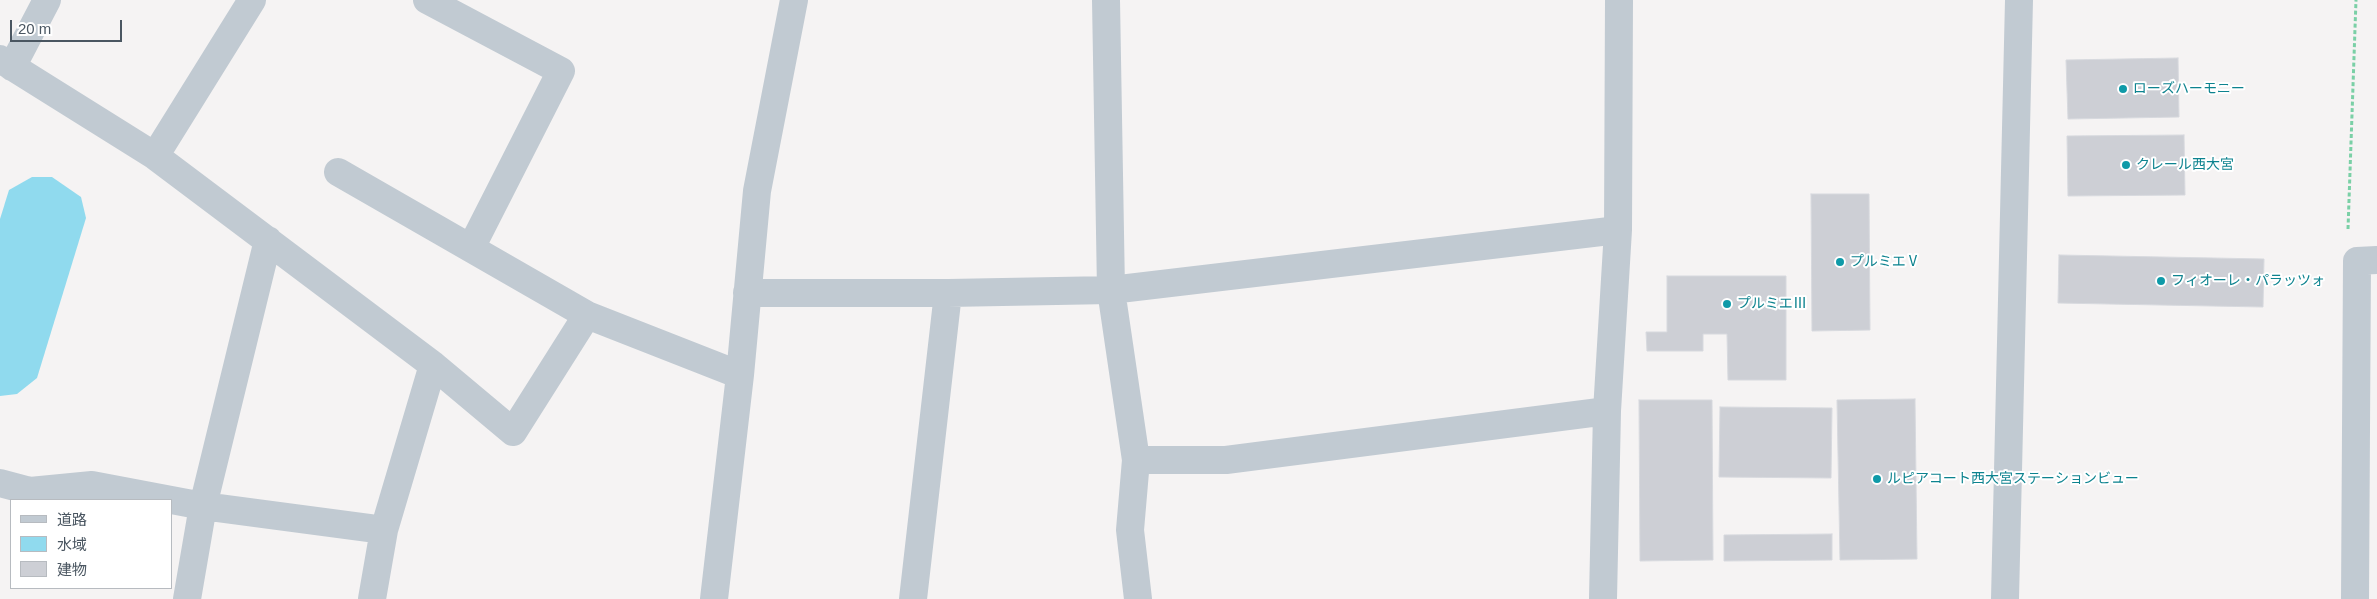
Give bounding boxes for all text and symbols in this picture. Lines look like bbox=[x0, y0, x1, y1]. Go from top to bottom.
scale bar bbox=[12, 10, 125, 42]
text: 20 m bbox=[18, 20, 51, 37]
place label: ローズハーモニー bbox=[2133, 81, 2245, 97]
marker: ローズハーモニー bbox=[2117, 83, 2129, 95]
place label: クレール西大宮 bbox=[2136, 157, 2234, 173]
marker: クレール西大宮 bbox=[2120, 159, 2132, 171]
place label: プルミエⅤ bbox=[1850, 254, 1920, 270]
marker: プルミエⅤ bbox=[1834, 256, 1846, 268]
place label: フィオーレ・パラッツォ bbox=[2171, 273, 2325, 289]
marker: フィオーレ・パラッツォ bbox=[2155, 275, 2167, 287]
place label: プルミエⅢ bbox=[1737, 296, 1807, 312]
marker: プルミエⅢ bbox=[1721, 298, 1733, 310]
place label: ルピアコート西大宮ステーションビュー bbox=[1887, 471, 2139, 487]
marker: ルピアコート西大宮ステーションビュー bbox=[1871, 473, 1883, 485]
legend bbox=[10, 499, 172, 589]
text: 道路 bbox=[57, 511, 87, 528]
text: 水域 bbox=[57, 536, 87, 553]
text: 建物 bbox=[57, 561, 87, 578]

